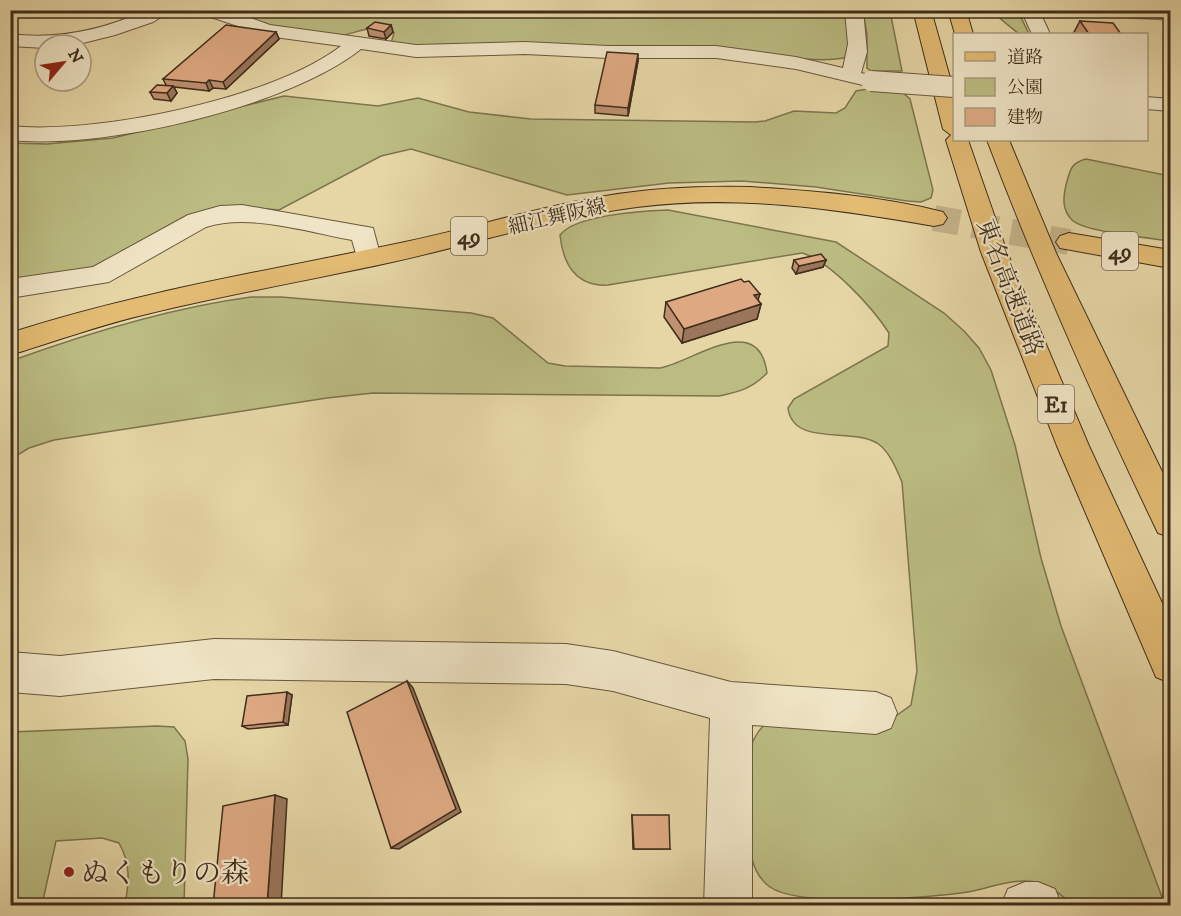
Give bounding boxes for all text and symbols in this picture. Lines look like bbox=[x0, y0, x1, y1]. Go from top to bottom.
north arrow bbox=[33, 33, 93, 93]
legend bbox=[953, 33, 1148, 141]
text: N bbox=[63, 46, 87, 67]
text: 道路 bbox=[1007, 47, 1043, 69]
text: 公園 bbox=[1007, 77, 1043, 99]
text: 建物 bbox=[1007, 107, 1043, 129]
street label: 細江舞阪線 bbox=[506, 194, 609, 241]
street label: 東名高速道路 bbox=[969, 215, 1049, 360]
road number: 49 bbox=[451, 217, 487, 255]
road number: 49 bbox=[1102, 232, 1138, 270]
road number: E1 bbox=[1038, 385, 1074, 423]
place label: ぬくもりの森 bbox=[81, 856, 249, 891]
marker: ぬくもりの森 bbox=[62, 865, 76, 879]

